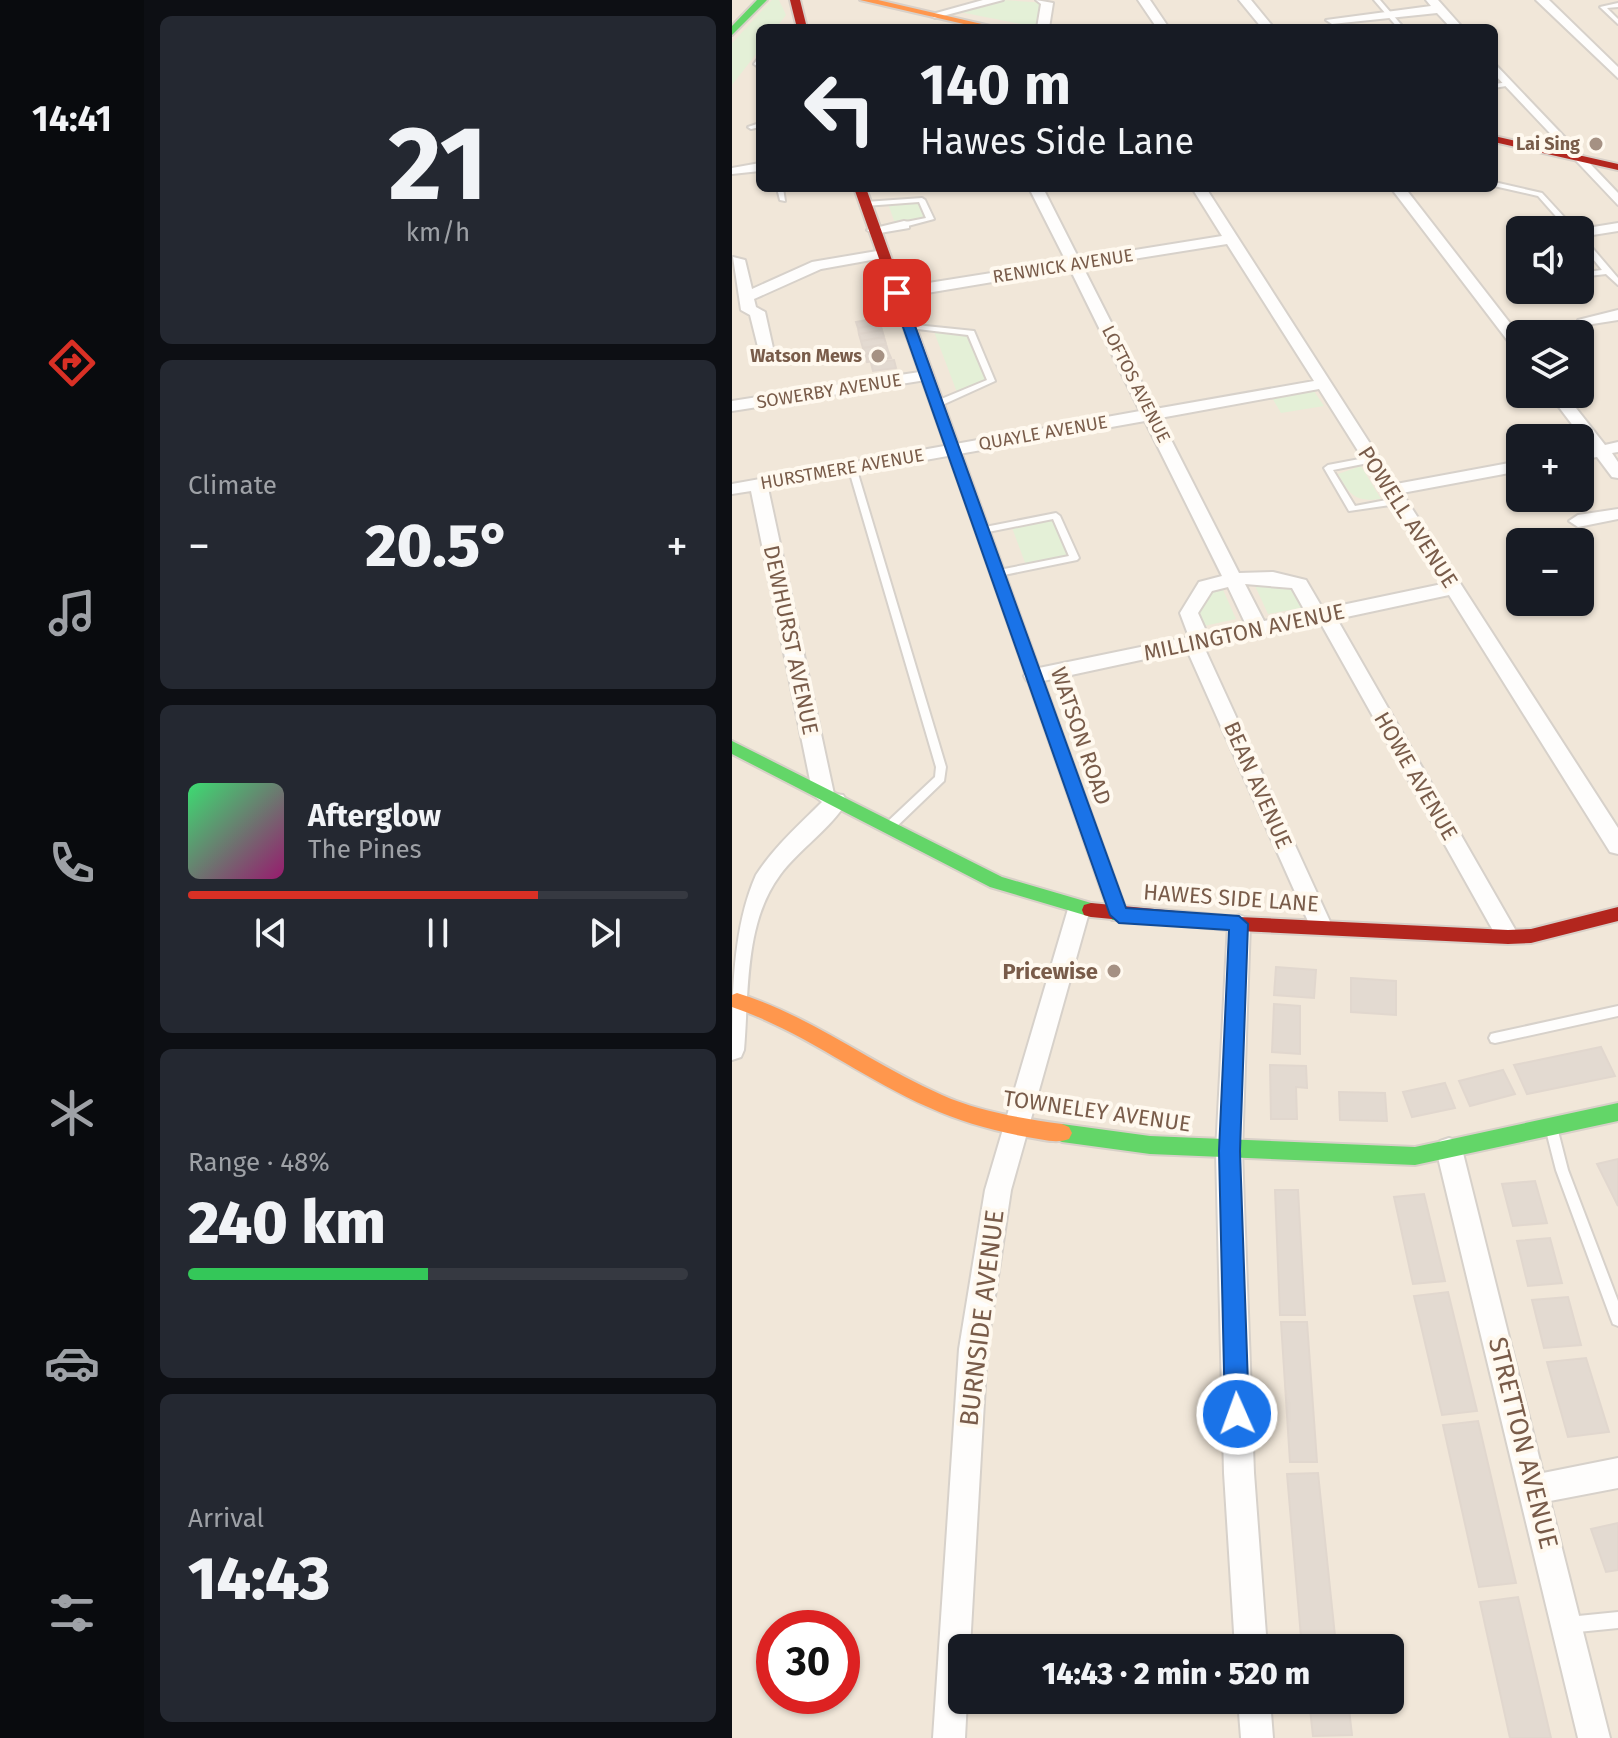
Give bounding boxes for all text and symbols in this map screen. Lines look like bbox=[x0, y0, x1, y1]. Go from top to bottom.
text: 140 m bbox=[920, 52, 1071, 119]
icon: left bbox=[788, 56, 892, 160]
text: 14:41 bbox=[32, 97, 112, 141]
text: 21 bbox=[388, 102, 488, 227]
text: Hawes Side Lane bbox=[920, 120, 1194, 164]
place label: Lai Sing bbox=[1516, 133, 1580, 155]
marker: Lai Sing bbox=[1587, 135, 1605, 153]
map controls bbox=[1506, 216, 1594, 616]
button: sound bbox=[1506, 216, 1594, 304]
text: km/h bbox=[406, 217, 470, 248]
street label: RENWICK AVENUE bbox=[991, 244, 1135, 288]
pin bbox=[863, 259, 931, 327]
icon: arrive bbox=[875, 271, 919, 315]
button: layers bbox=[1506, 320, 1594, 408]
street label: LOFTOS AVENUE bbox=[1097, 322, 1175, 446]
icon: directions bbox=[44, 335, 100, 391]
place label: Watson Mews bbox=[750, 345, 862, 367]
marker: Watson Mews bbox=[869, 347, 887, 365]
street label: SOWERBY AVENUE bbox=[755, 369, 903, 413]
street label: QUAYLE AVENUE bbox=[977, 411, 1109, 455]
button: + bbox=[1506, 424, 1594, 512]
street label: POWELL AVENUE bbox=[1352, 441, 1464, 593]
street label: HURSTMERE AVENUE bbox=[758, 444, 926, 494]
text: Climate bbox=[188, 470, 277, 501]
text: 20.5° bbox=[365, 510, 511, 582]
text: − bbox=[188, 520, 210, 573]
text: + bbox=[666, 520, 688, 573]
button: − bbox=[1506, 528, 1594, 616]
street label: DEWHURST AVENUE bbox=[758, 543, 824, 737]
icon: music bbox=[44, 585, 100, 641]
street label: MILLINGTON AVENUE bbox=[1141, 598, 1347, 666]
street label: WATSON ROAD bbox=[1045, 664, 1117, 808]
street label: HOWE AVENUE bbox=[1368, 707, 1464, 845]
street label: BEAN AVENUE bbox=[1218, 717, 1298, 853]
text: Afterglow bbox=[308, 798, 441, 834]
text: The Pines bbox=[308, 834, 422, 865]
icon: phone bbox=[44, 835, 100, 891]
street label: HAWES SIDE LANE bbox=[1142, 878, 1320, 918]
icon: previous bbox=[249, 911, 293, 955]
icon: pause bbox=[416, 911, 460, 955]
icon: next bbox=[583, 911, 627, 955]
place label: Pricewise bbox=[1003, 958, 1098, 985]
marker: Pricewise bbox=[1105, 962, 1123, 980]
street label: TOWNELEY AVENUE bbox=[1002, 1084, 1192, 1138]
icon: climate bbox=[44, 1085, 100, 1141]
text: Range · 48% bbox=[188, 1147, 330, 1178]
text: 240 km bbox=[188, 1187, 386, 1259]
street label: BURNSIDE AVENUE bbox=[953, 1208, 1011, 1428]
street label: STRETTON AVENUE bbox=[1482, 1334, 1564, 1552]
icon: car bbox=[44, 1335, 100, 1391]
position arrow bbox=[1195, 1372, 1279, 1456]
text: Arrival bbox=[188, 1503, 264, 1534]
text: 14:43 bbox=[188, 1543, 330, 1615]
icon: filters bbox=[44, 1585, 100, 1641]
speed limit sign: 30 bbox=[756, 1610, 860, 1714]
text: 14:43 · 2 min · 520 m bbox=[1042, 1656, 1310, 1692]

